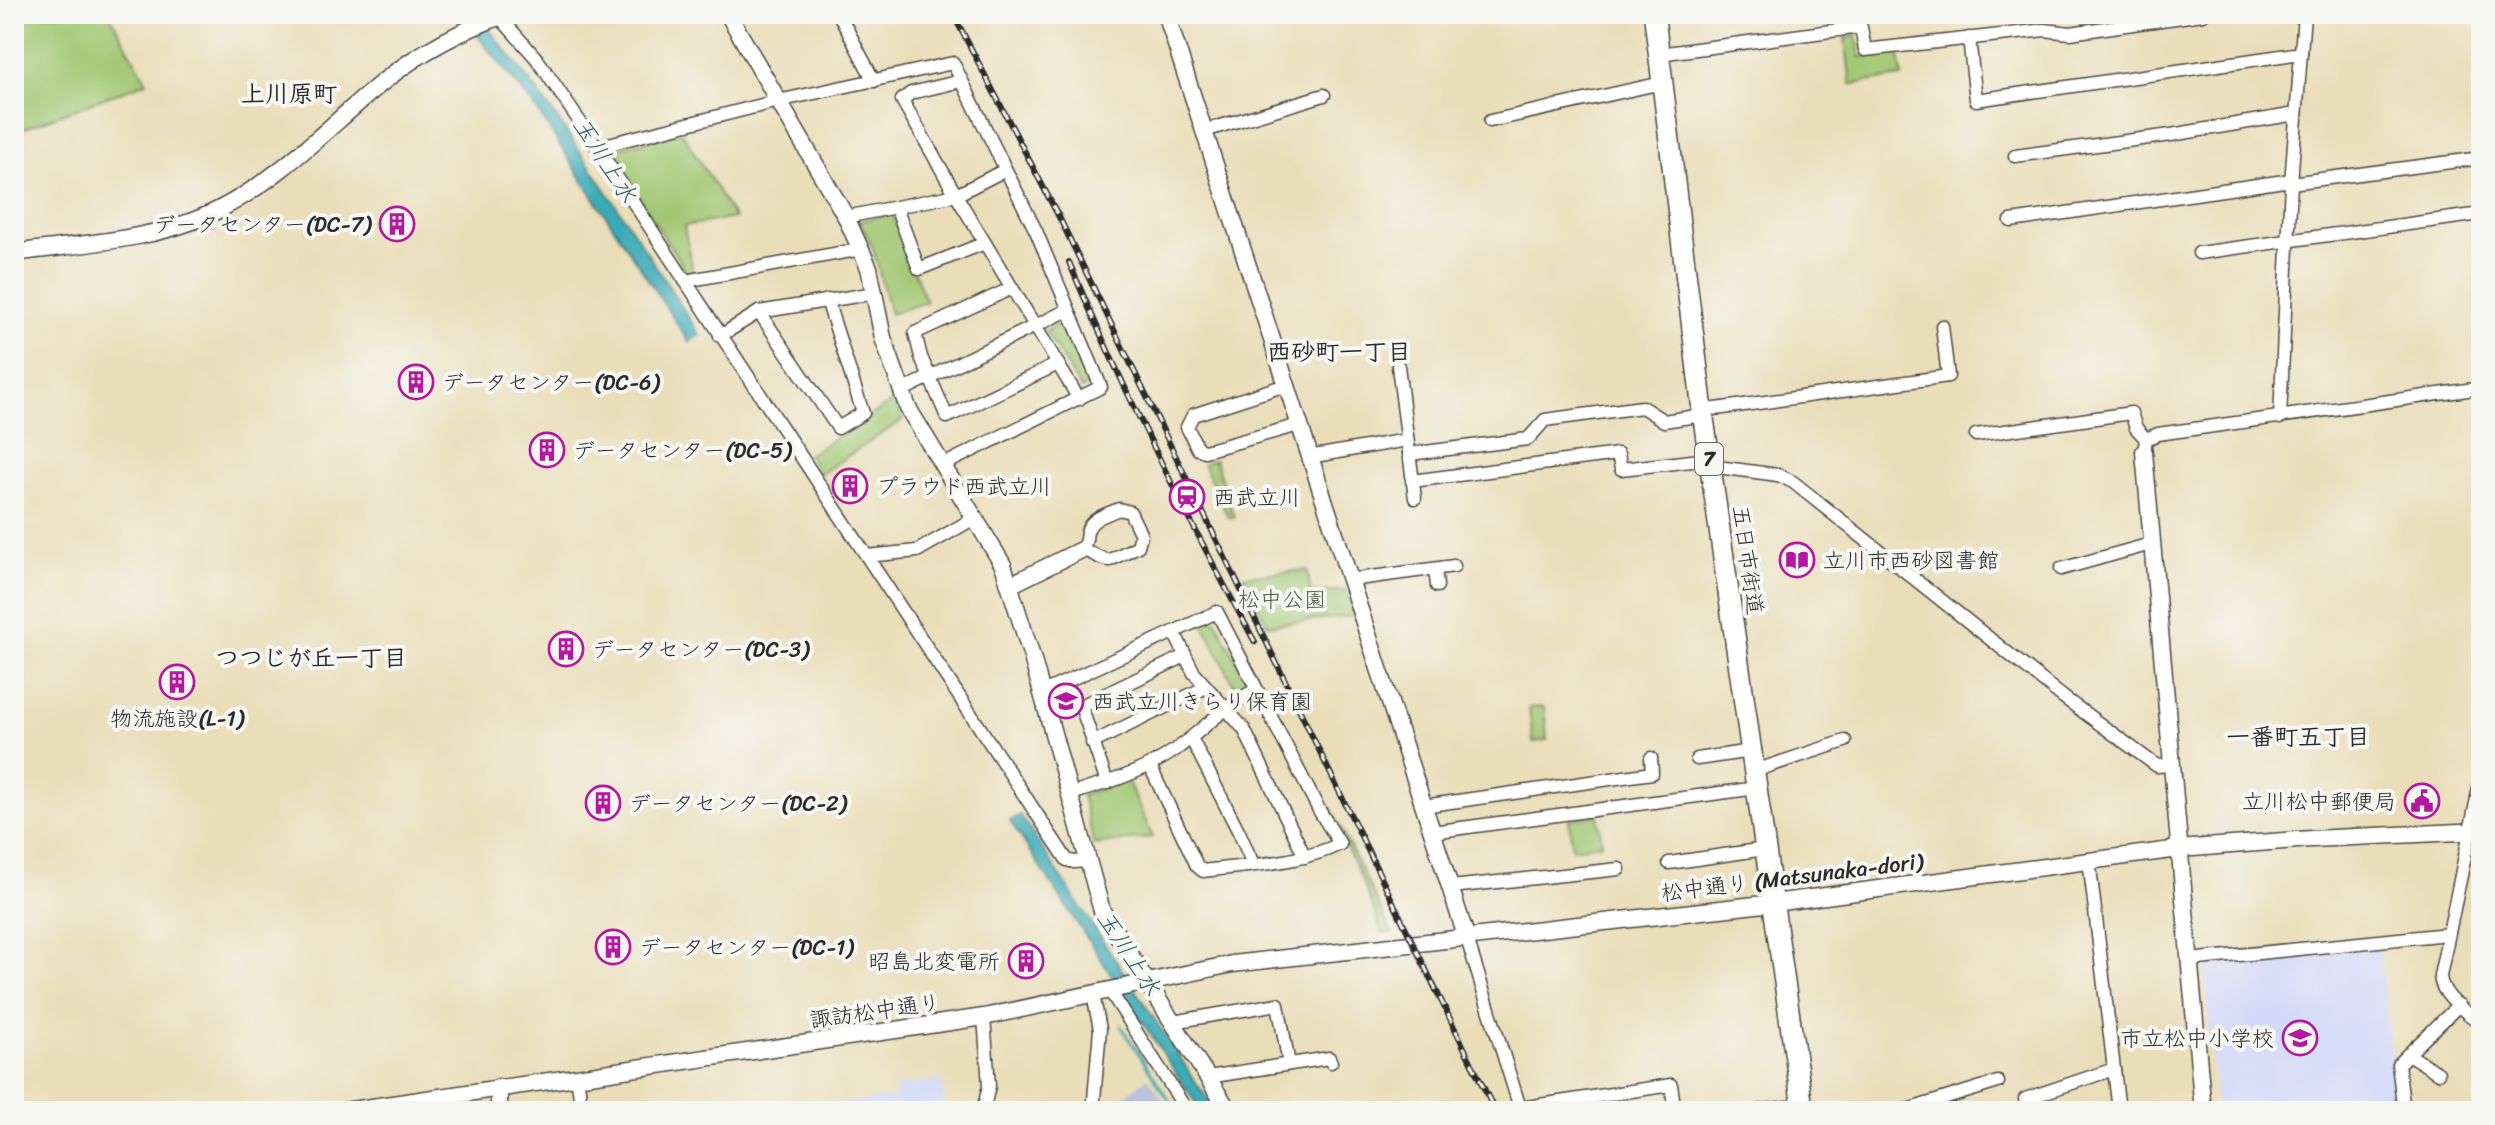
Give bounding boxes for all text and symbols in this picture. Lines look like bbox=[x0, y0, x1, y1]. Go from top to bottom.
district label: 上川原町 bbox=[241, 73, 337, 115]
water label: 玉川上水 bbox=[561, 108, 649, 212]
place label: データセンター(DC-7) bbox=[154, 205, 372, 244]
building icon: データセンター(DC-7) bbox=[378, 205, 416, 243]
district label: 西砂町一丁目 bbox=[1267, 331, 1411, 373]
building icon: データセンター(DC-6) bbox=[397, 363, 435, 401]
place label: データセンター(DC-6) bbox=[442, 363, 661, 402]
building icon: データセンター(DC-5) bbox=[528, 431, 566, 469]
place label: データセンター(DC-5) bbox=[573, 431, 793, 470]
road number: 7 bbox=[1695, 443, 1723, 475]
building icon: プラウド西武立川 bbox=[831, 467, 869, 505]
place label: プラウド西武立川 bbox=[876, 467, 1052, 506]
station icon: 西武立川 bbox=[1168, 478, 1206, 516]
place label: 西武立川 bbox=[1213, 478, 1301, 517]
street label: 五日市街道 bbox=[1721, 503, 1775, 617]
library icon: 立川市西砂図書館 bbox=[1778, 541, 1816, 579]
place label: 立川市西砂図書館 bbox=[1823, 541, 1999, 580]
park label: 松中公園 bbox=[1238, 580, 1326, 619]
building icon: データセンター(DC-3) bbox=[547, 630, 585, 668]
place label: データセンター(DC-3) bbox=[592, 630, 810, 669]
district label: つつじが丘一丁目 bbox=[215, 637, 407, 679]
building icon: 物流施設(L-1) bbox=[158, 663, 196, 701]
school or university icon: 西武立川きらり保育園 bbox=[1047, 682, 1085, 720]
place label: 西武立川きらり保育園 bbox=[1092, 682, 1312, 721]
place label: 物流施設(L-1) bbox=[110, 699, 245, 738]
district label: 一番町五丁目 bbox=[2226, 716, 2370, 758]
place label: 立川松中郵便局 bbox=[2242, 782, 2396, 821]
public building icon: 立川松中郵便局 bbox=[2403, 782, 2441, 820]
building icon: データセンター(DC-2) bbox=[584, 784, 622, 822]
place label: データセンター(DC-2) bbox=[629, 784, 848, 823]
street label: 松中通り (Matsunaka-dori) bbox=[1659, 841, 1926, 912]
water label: 玉川上水 bbox=[1085, 901, 1173, 1005]
building icon: データセンター(DC-1) bbox=[594, 928, 632, 966]
place label: データセンター(DC-1) bbox=[639, 928, 855, 967]
place label: 昭島北変電所 bbox=[868, 942, 1000, 981]
building icon: 昭島北変電所 bbox=[1007, 942, 1045, 980]
street label: 諏訪松中通り bbox=[807, 983, 943, 1039]
place label: 市立松中小学校 bbox=[2120, 1019, 2274, 1058]
school or university icon: 市立松中小学校 bbox=[2281, 1019, 2319, 1057]

